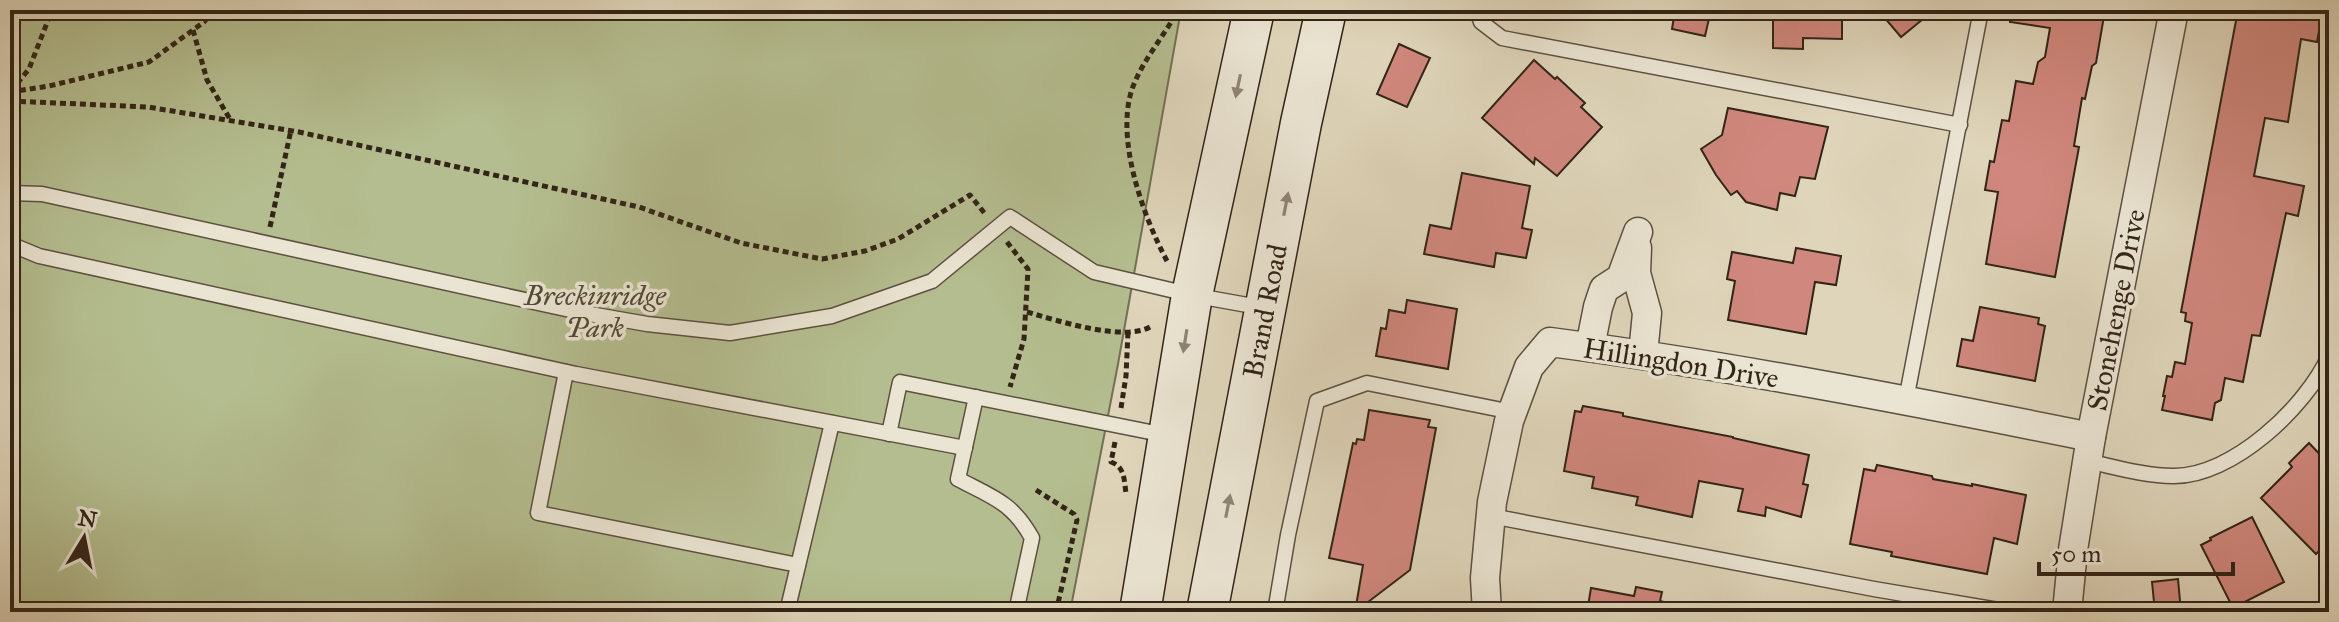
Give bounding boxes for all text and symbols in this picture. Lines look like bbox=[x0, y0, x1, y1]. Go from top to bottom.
one-way arrow bbox=[1231, 74, 1244, 99]
one-way arrow bbox=[1280, 191, 1292, 216]
street label: Stonehenge Drive bbox=[2079, 206, 2153, 414]
street label: Brand Road bbox=[1235, 241, 1295, 381]
park label: Breckinridge Park bbox=[522, 278, 666, 345]
one-way arrow bbox=[1178, 329, 1191, 354]
street label: Hillingdon Drive bbox=[1581, 330, 1781, 396]
one-way arrow bbox=[1222, 493, 1235, 518]
north arrow bbox=[44, 498, 124, 578]
text: N bbox=[76, 504, 99, 534]
scale bar bbox=[2039, 526, 2233, 576]
text: 50 m bbox=[2051, 539, 2101, 569]

